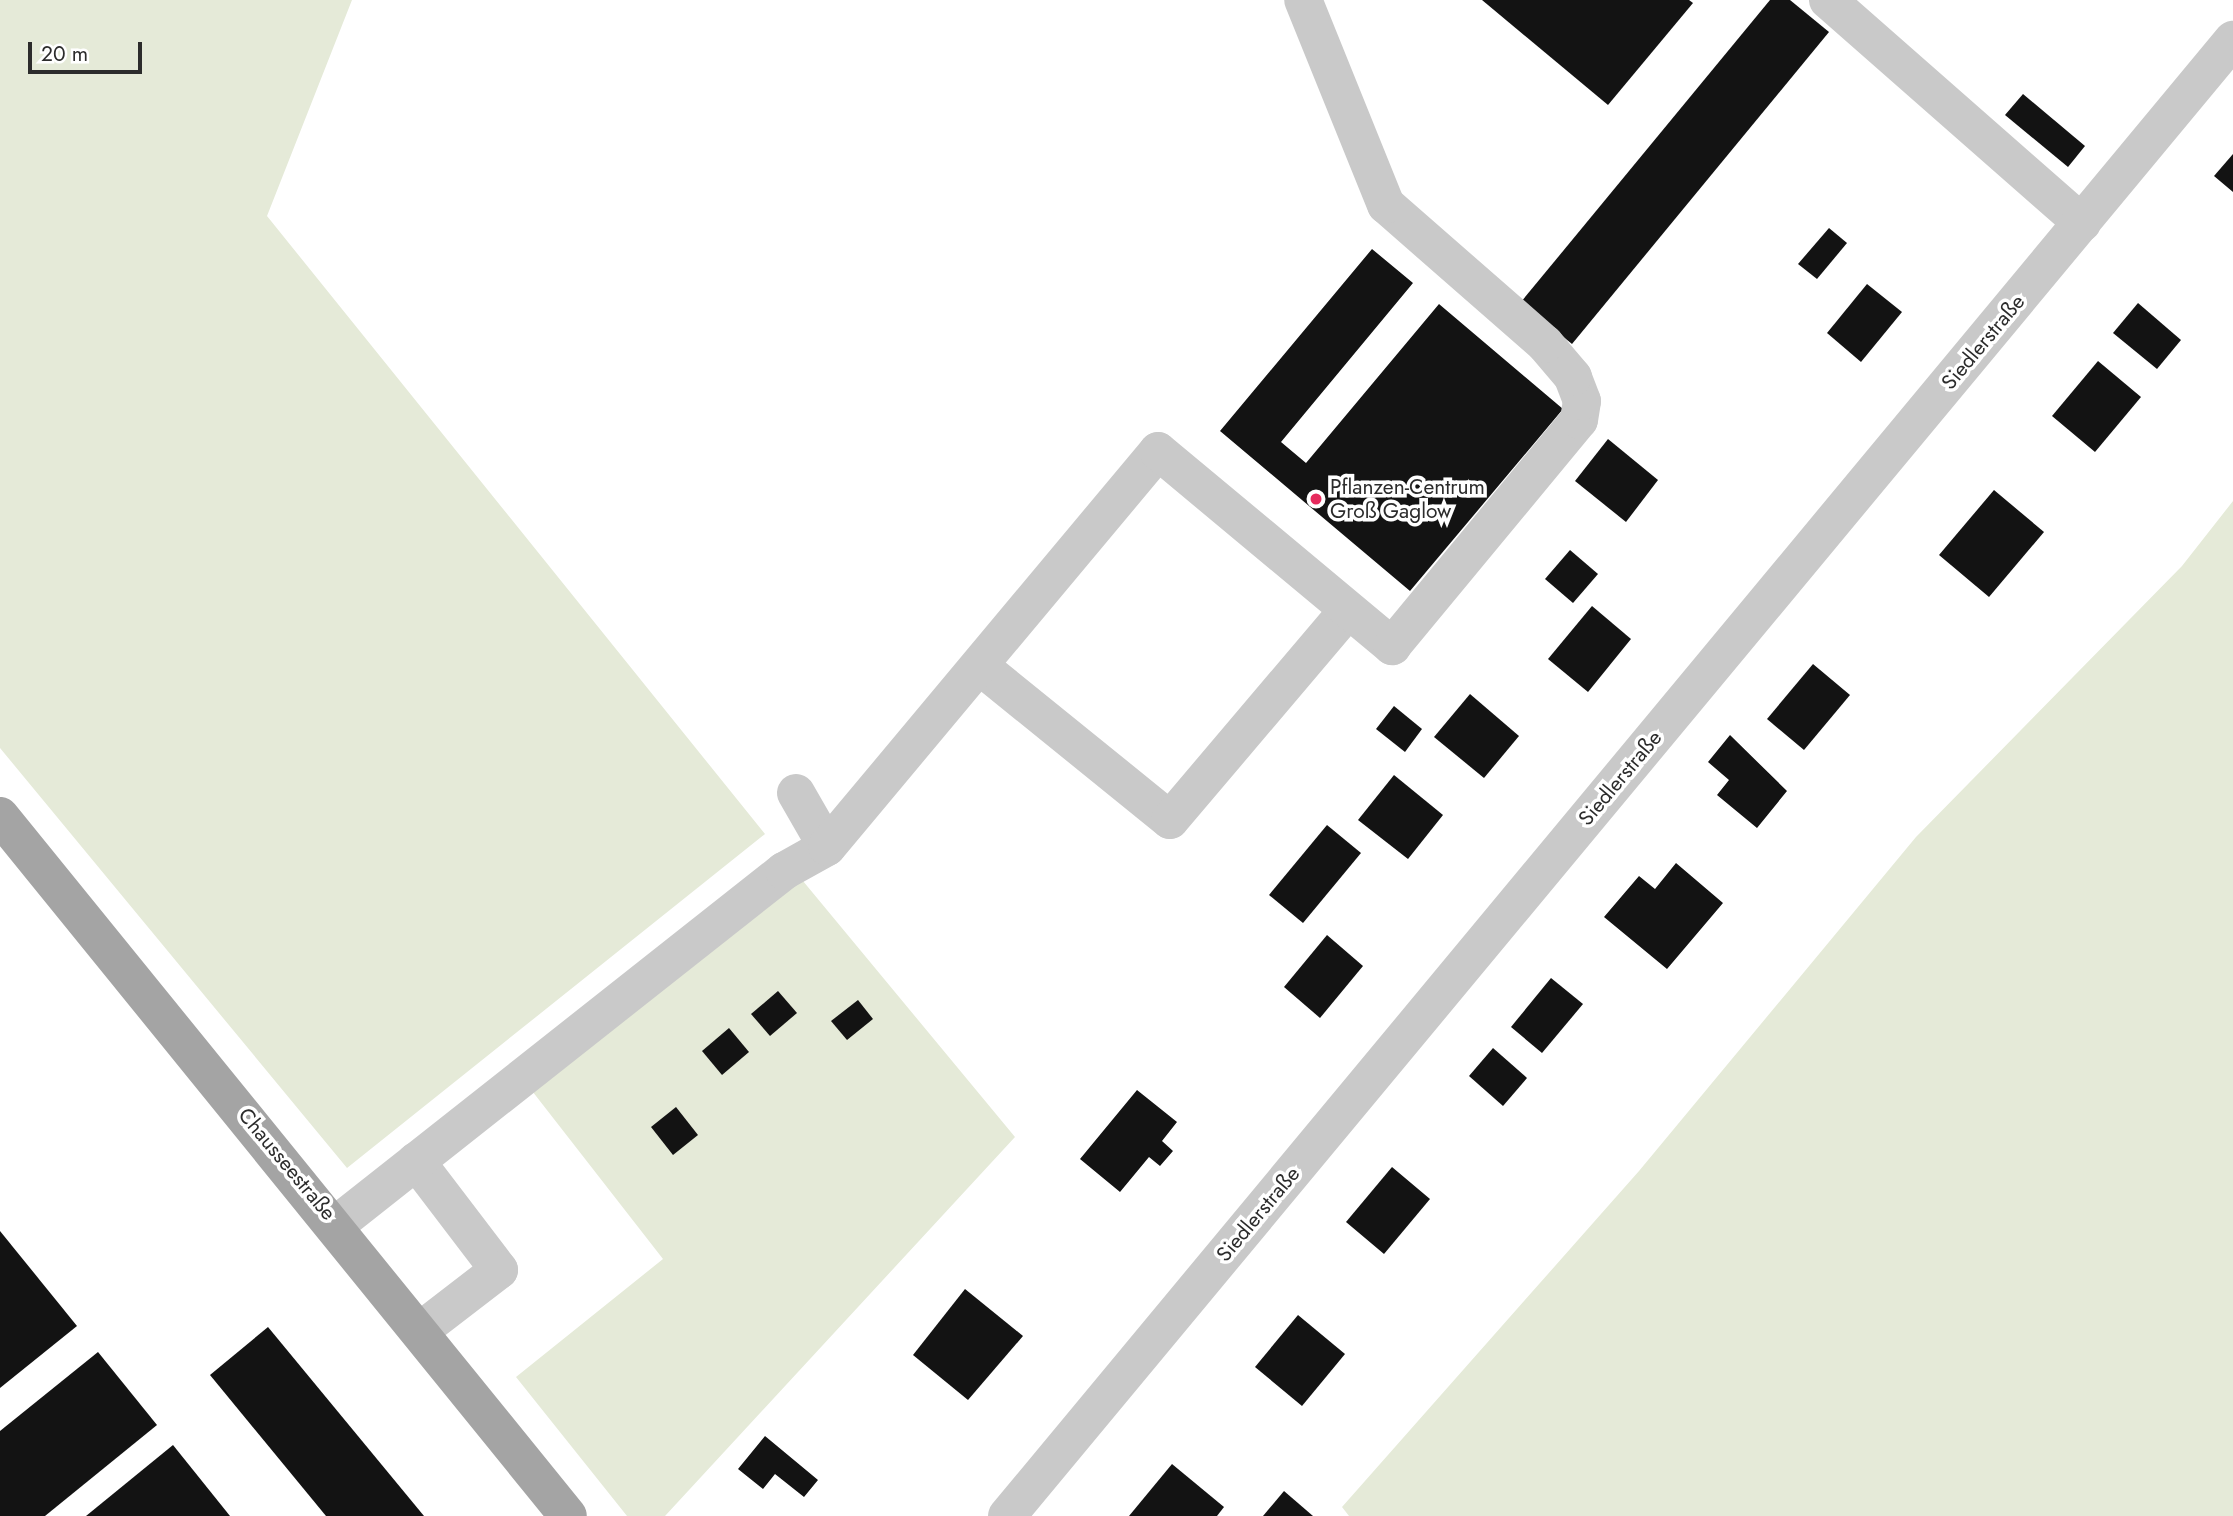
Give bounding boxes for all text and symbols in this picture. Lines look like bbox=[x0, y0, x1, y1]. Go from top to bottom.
scale bar bbox=[32, 28, 145, 72]
text: 20 m bbox=[41, 39, 88, 69]
street label: Siedlerstraße bbox=[1936, 289, 2030, 395]
place label: Pflanzen-Centrum Groß Gaglow bbox=[1330, 474, 1485, 524]
marker: Pflanzen-Centrum Groß Gaglow bbox=[1308, 491, 1324, 507]
street label: Siedlerstraße bbox=[1573, 725, 1667, 831]
street label: Chausseestraße bbox=[233, 1103, 341, 1225]
street label: Siedlerstraße bbox=[1211, 1161, 1305, 1267]

